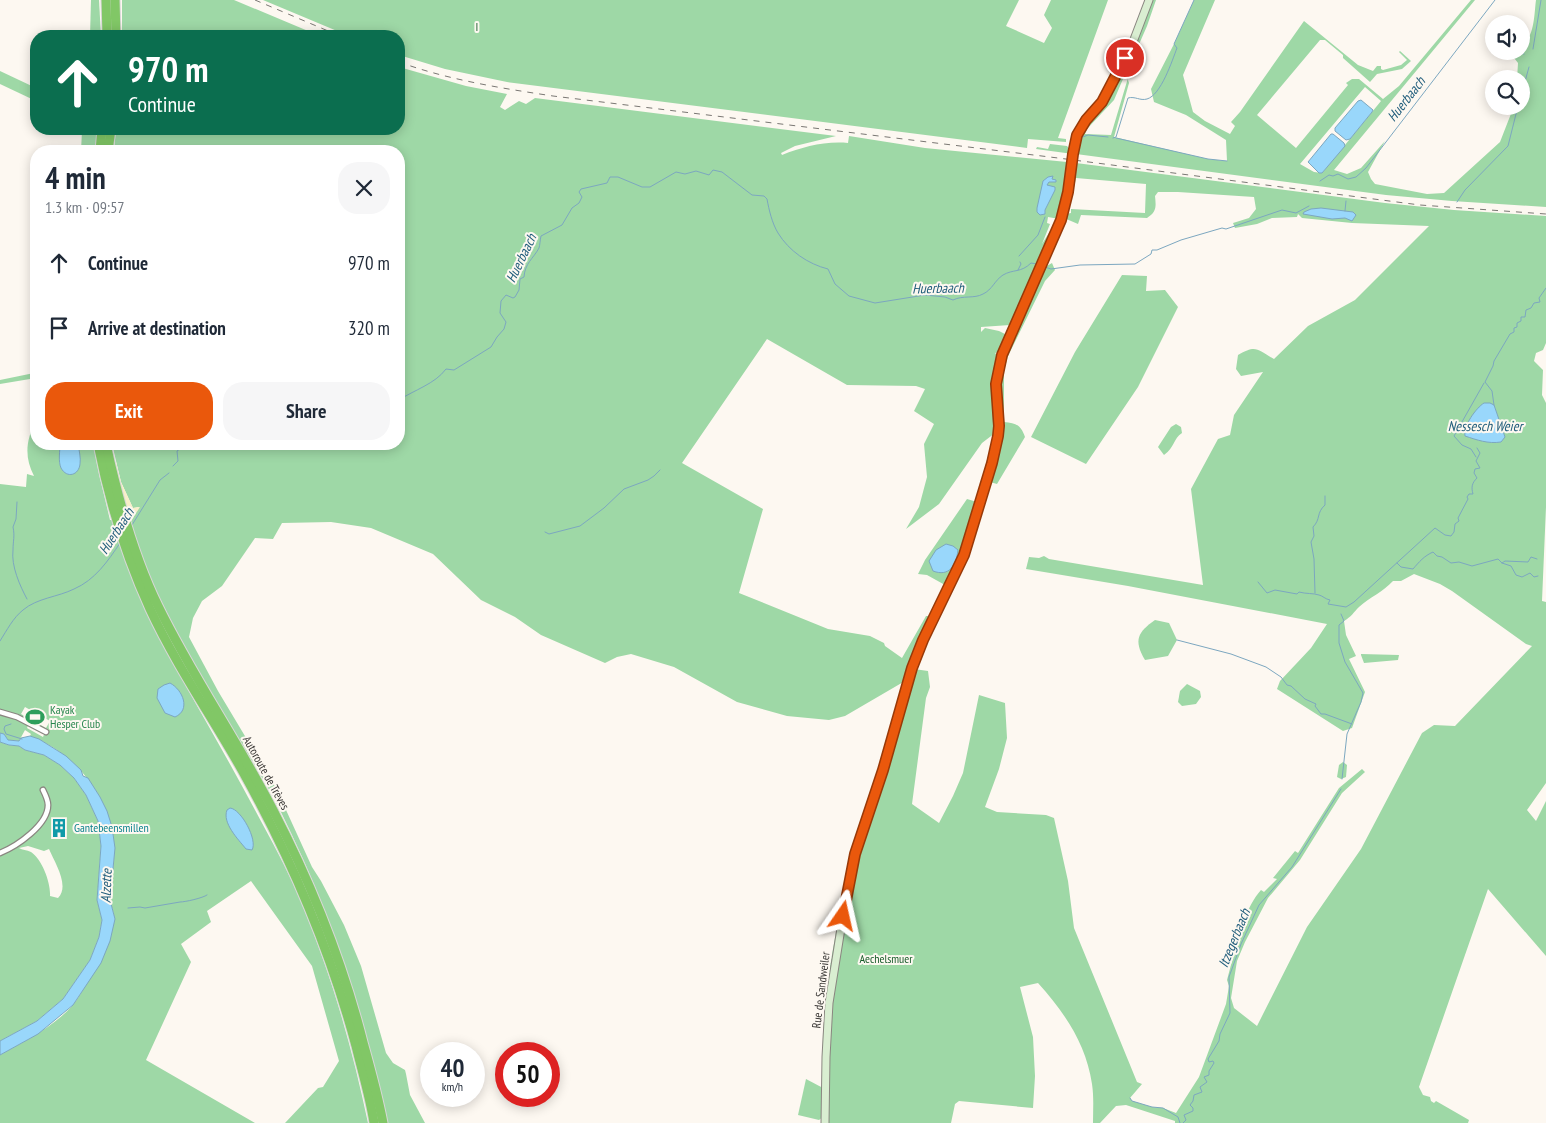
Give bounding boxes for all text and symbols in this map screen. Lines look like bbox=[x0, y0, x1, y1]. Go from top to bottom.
map controls bbox=[1485, 15, 1530, 115]
button: sound bbox=[1485, 15, 1530, 60]
park label: I bbox=[476, 19, 478, 34]
pin bbox=[1104, 37, 1146, 79]
icon: arrive bbox=[1111, 44, 1139, 72]
text: 970 m bbox=[128, 46, 209, 92]
icon: ahead bbox=[45, 50, 110, 115]
button: search bbox=[1485, 70, 1530, 115]
water label: Huerbaach bbox=[1383, 72, 1429, 125]
text: Continue bbox=[128, 90, 196, 118]
text: 4 min bbox=[45, 158, 106, 197]
button: close bbox=[338, 162, 390, 214]
text: 1.3 km · 09:57 bbox=[45, 197, 125, 217]
water label: Huerbaach bbox=[502, 230, 541, 285]
icon: ahead bbox=[45, 249, 73, 277]
text: Continue bbox=[88, 251, 148, 275]
text: 970 m bbox=[348, 251, 390, 275]
water label: Huerbaach bbox=[912, 279, 965, 297]
icon: arrive bbox=[45, 314, 73, 342]
text: Arrive at destination bbox=[88, 316, 226, 340]
text: 320 m bbox=[348, 316, 390, 340]
button: Exit bbox=[45, 382, 213, 440]
button: Share bbox=[223, 382, 390, 440]
water label: Nessesch Weier bbox=[1448, 417, 1524, 435]
water label: Huerbaach bbox=[94, 504, 138, 558]
place label: Kayak Hesper Club bbox=[50, 702, 100, 731]
sports icon: Kayak Hesper Club bbox=[24, 706, 46, 728]
street label: Autoroute de Trèves bbox=[240, 733, 293, 812]
building icon: Gantebeensmillen bbox=[48, 817, 70, 839]
place label: Gantebeensmillen bbox=[74, 820, 149, 835]
water label: Alzette bbox=[96, 868, 116, 903]
position arrow bbox=[816, 889, 868, 941]
water label: Itzegerbaach bbox=[1214, 905, 1254, 970]
street label: Rue de Sandweiler bbox=[808, 950, 833, 1029]
park label: Aechelsmuer bbox=[859, 951, 913, 966]
speed limit sign: 50 bbox=[495, 1042, 560, 1107]
text: 40 bbox=[441, 1052, 464, 1084]
text: km/h bbox=[442, 1079, 463, 1094]

